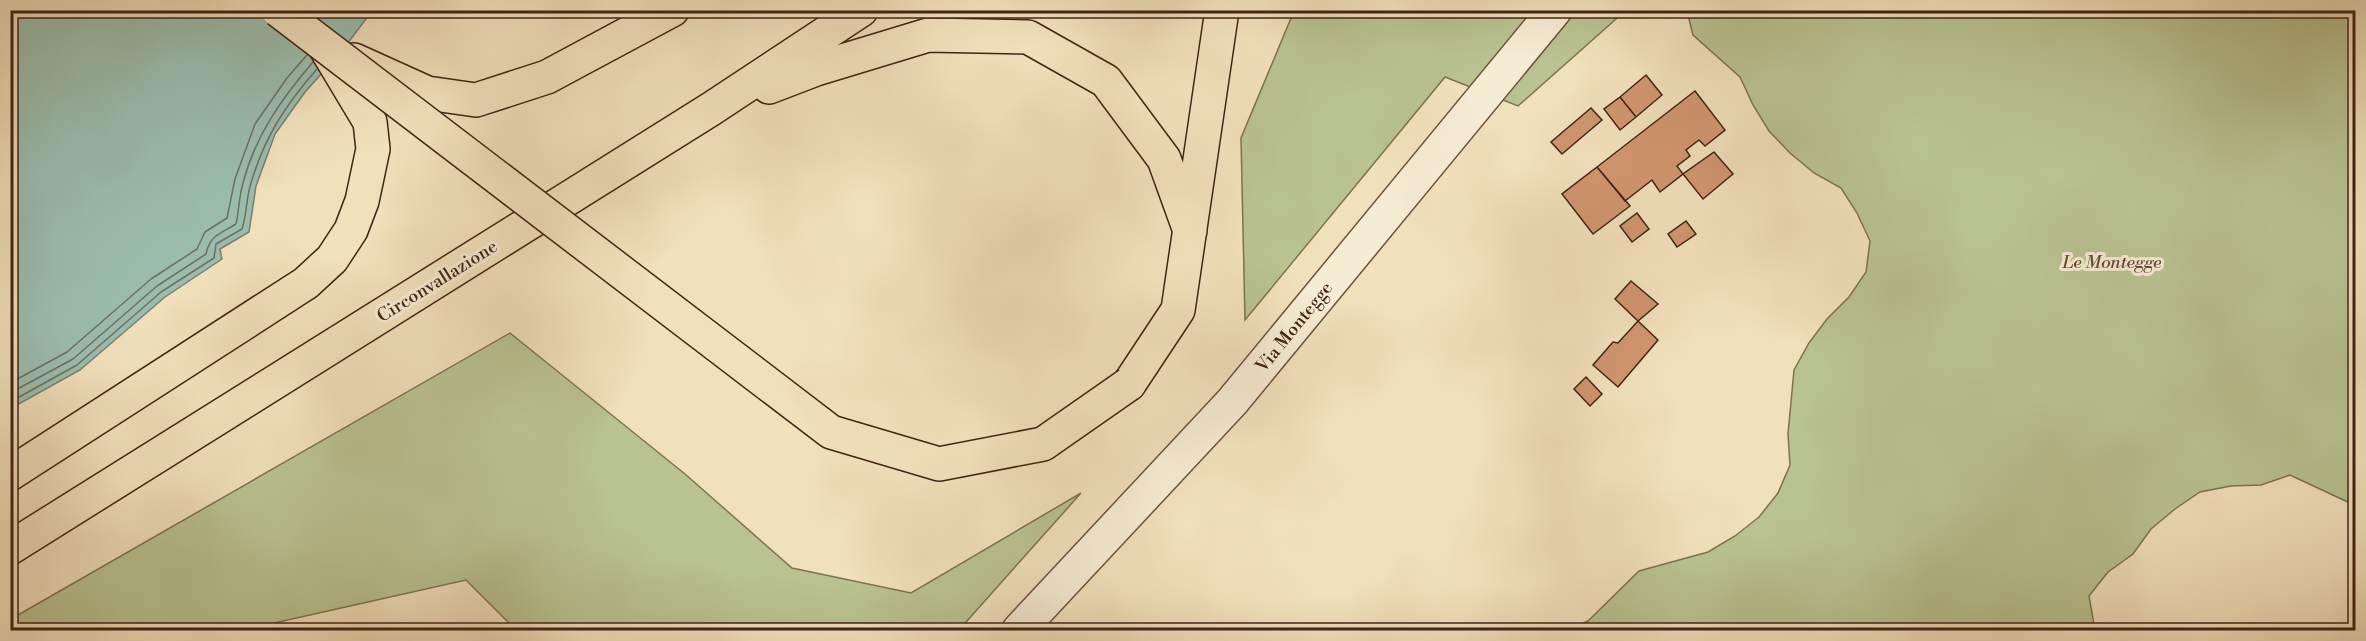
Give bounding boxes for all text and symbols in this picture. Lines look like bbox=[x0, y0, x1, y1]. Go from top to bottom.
street label: Circonvallazione bbox=[373, 235, 502, 328]
park label: Le Montegge bbox=[2062, 251, 2162, 274]
street label: Via Montegge bbox=[1250, 277, 1338, 378]

